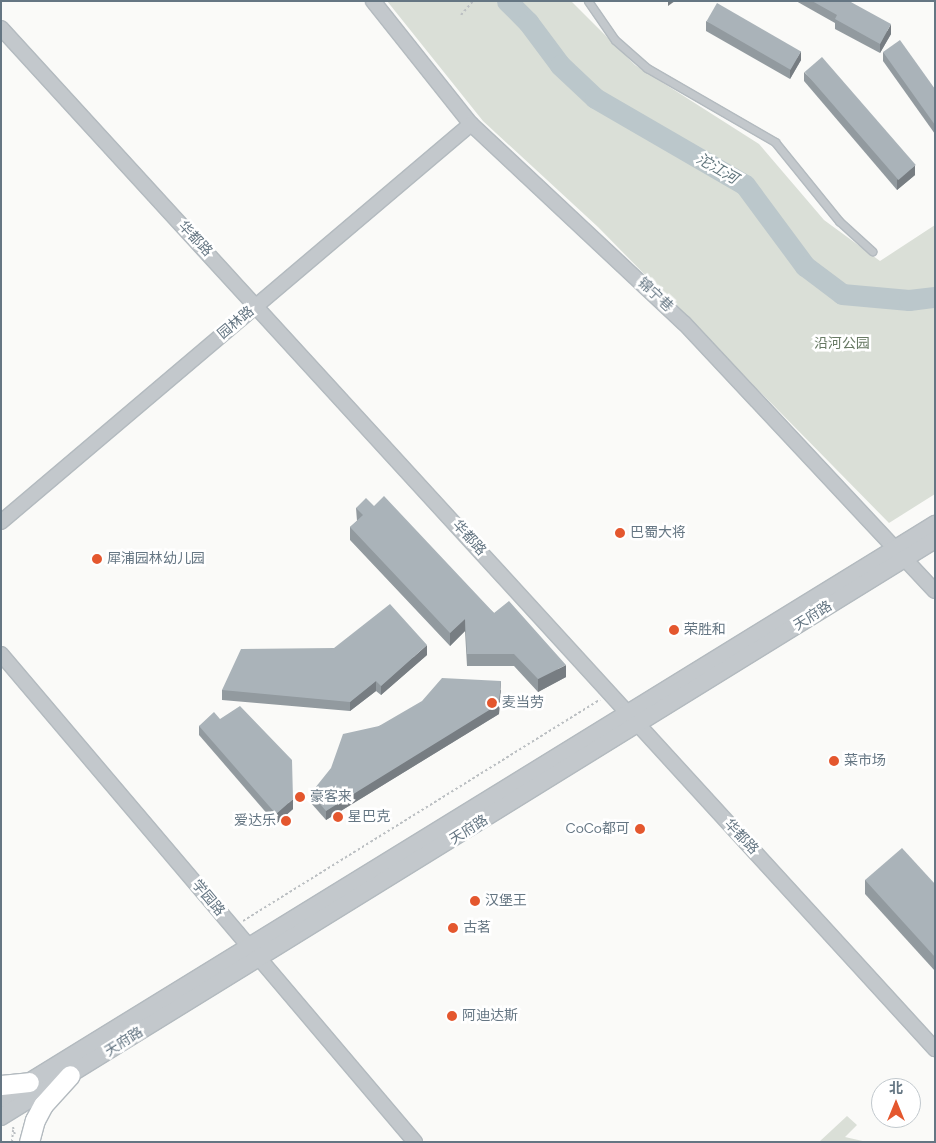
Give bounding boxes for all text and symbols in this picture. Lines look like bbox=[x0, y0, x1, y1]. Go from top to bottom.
water label: 沱江河 bbox=[693, 150, 741, 188]
street label: 华都路 bbox=[175, 218, 215, 260]
street label: 锦宁巷 bbox=[634, 275, 676, 315]
street label: 园林路 bbox=[215, 303, 257, 343]
park label: 沿河公园 bbox=[814, 336, 870, 352]
street label: 华都路 bbox=[449, 517, 489, 559]
place label: 巴蜀大将 bbox=[630, 525, 686, 541]
marker: 巴蜀大将 bbox=[614, 527, 626, 539]
place label: 犀浦园林幼儿园 bbox=[107, 551, 205, 567]
marker: 犀浦园林幼儿园 bbox=[91, 553, 103, 565]
street label: 天府路 bbox=[791, 598, 835, 634]
place label: 荣胜和 bbox=[684, 622, 726, 638]
marker: 荣胜和 bbox=[668, 624, 680, 636]
place label: 麦当劳 bbox=[502, 695, 544, 711]
marker: 麦当劳 bbox=[486, 697, 498, 709]
place label: 菜市场 bbox=[844, 753, 886, 769]
marker: 菜市场 bbox=[828, 755, 840, 767]
place label: 豪客来 bbox=[310, 789, 352, 805]
marker: 豪客来 bbox=[294, 791, 306, 803]
place label: 星巴克 bbox=[348, 809, 390, 825]
marker: 星巴克 bbox=[332, 811, 344, 823]
street label: 天府路 bbox=[447, 812, 491, 848]
place label: 爱达乐 bbox=[234, 813, 276, 829]
marker: 爱达乐 bbox=[280, 815, 292, 827]
street label: 华都路 bbox=[721, 816, 761, 858]
place label: CoCo都可 bbox=[566, 821, 630, 837]
marker: CoCo都可 bbox=[634, 823, 646, 835]
street label: 学园路 bbox=[188, 877, 228, 919]
place label: 汉堡王 bbox=[485, 893, 527, 909]
marker: 汉堡王 bbox=[469, 895, 481, 907]
place label: 古茗 bbox=[463, 920, 491, 936]
marker: 古茗 bbox=[447, 922, 459, 934]
place label: 阿迪达斯 bbox=[462, 1008, 518, 1024]
marker: 阿迪达斯 bbox=[446, 1010, 458, 1022]
street label: 天府路 bbox=[102, 1024, 146, 1060]
north arrow bbox=[871, 1078, 921, 1128]
text: 北 bbox=[889, 1080, 903, 1097]

